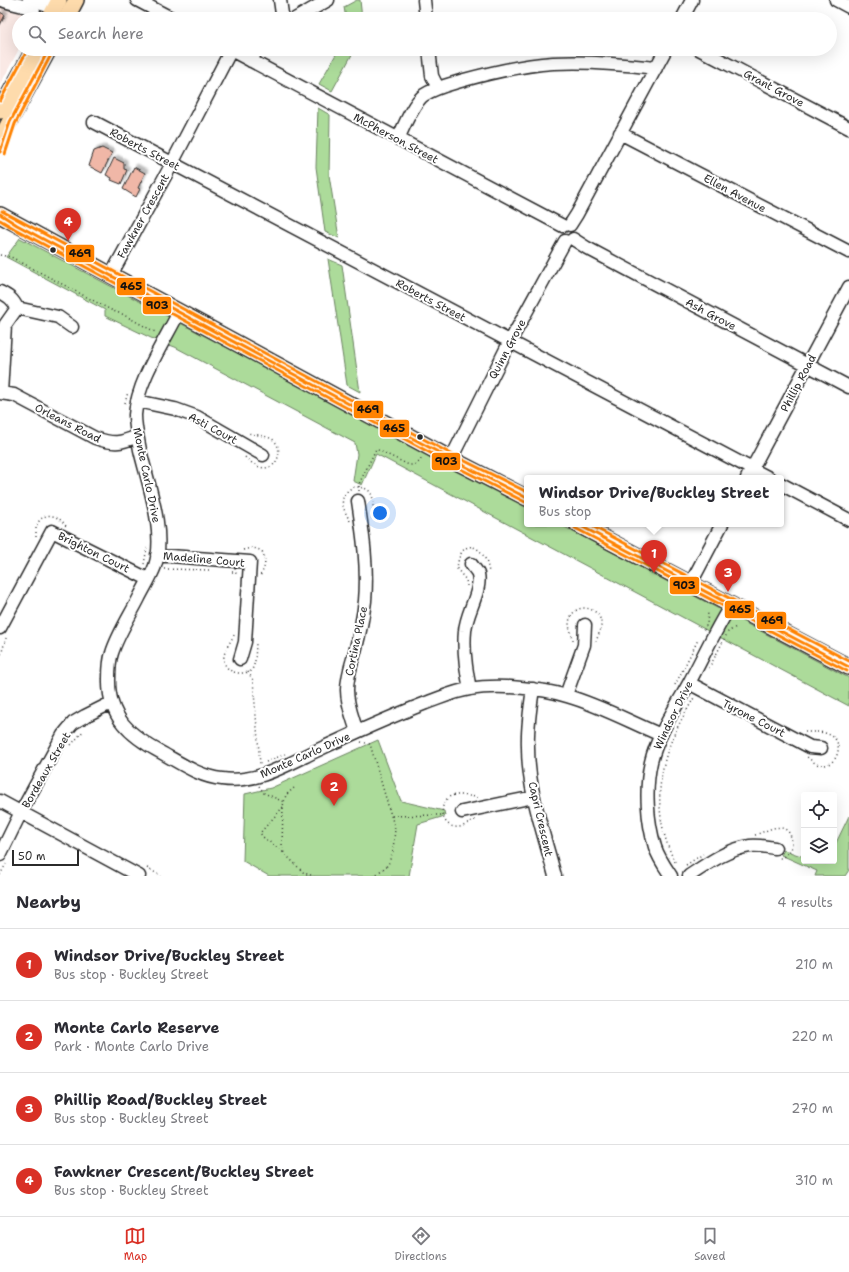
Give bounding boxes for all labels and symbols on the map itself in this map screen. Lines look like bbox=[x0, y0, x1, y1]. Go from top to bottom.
street label: Grant Grove bbox=[741, 66, 807, 111]
street label: McPherson Street bbox=[351, 110, 441, 167]
street label: Roberts Street bbox=[107, 125, 183, 174]
street label: Fawkner Crescent bbox=[114, 171, 173, 261]
street label: Ellen Avenue bbox=[701, 171, 769, 216]
pin: 4 bbox=[55, 208, 81, 241]
line badge: 469 bbox=[65, 244, 95, 263]
unlabelled marker bbox=[48, 245, 58, 255]
text: 469 bbox=[69, 246, 92, 261]
street label: Roberts Street bbox=[393, 276, 469, 325]
line badge: 465 bbox=[116, 277, 146, 296]
text: 465 bbox=[120, 279, 142, 294]
street label: Ash Grove bbox=[683, 295, 739, 334]
line badge: 903 bbox=[142, 296, 172, 315]
text: 903 bbox=[146, 298, 169, 313]
street label: Quinn Grove bbox=[485, 317, 530, 382]
street label: Phillip Road bbox=[777, 352, 820, 415]
street label: Orleans Road bbox=[32, 400, 103, 447]
line badge: 469 bbox=[353, 400, 384, 419]
text: 469 bbox=[357, 402, 380, 417]
street label: Asti Court bbox=[186, 409, 240, 448]
line badge: 465 bbox=[379, 419, 410, 438]
text: 465 bbox=[383, 421, 405, 436]
street label: Monte Carlo Drive bbox=[129, 426, 164, 524]
unlabelled marker bbox=[415, 432, 425, 442]
line badge: 903 bbox=[431, 452, 461, 471]
text: 903 bbox=[435, 454, 458, 469]
your location bbox=[370, 503, 390, 523]
street label: Brighton Court bbox=[55, 529, 132, 576]
pin: 1 bbox=[641, 540, 667, 573]
street label: Madeline Court bbox=[162, 548, 246, 571]
pin: 3 bbox=[715, 559, 741, 592]
line badge: 903 bbox=[669, 576, 700, 595]
text: 903 bbox=[673, 578, 696, 593]
line badge: 465 bbox=[724, 600, 755, 619]
text: 465 bbox=[729, 602, 751, 617]
street label: Cortina Place bbox=[342, 605, 371, 677]
line badge: 469 bbox=[756, 611, 787, 630]
text: 469 bbox=[761, 613, 784, 628]
street label: Windsor Drive bbox=[650, 678, 697, 752]
street label: Tyrone Court bbox=[720, 696, 788, 741]
street label: Bordeaux Street bbox=[19, 729, 74, 811]
street label: Monte Carlo Drive bbox=[258, 729, 353, 782]
pin: 2 bbox=[321, 773, 347, 806]
street label: Capri Crescent bbox=[525, 780, 556, 858]
scale bar bbox=[12, 848, 79, 867]

